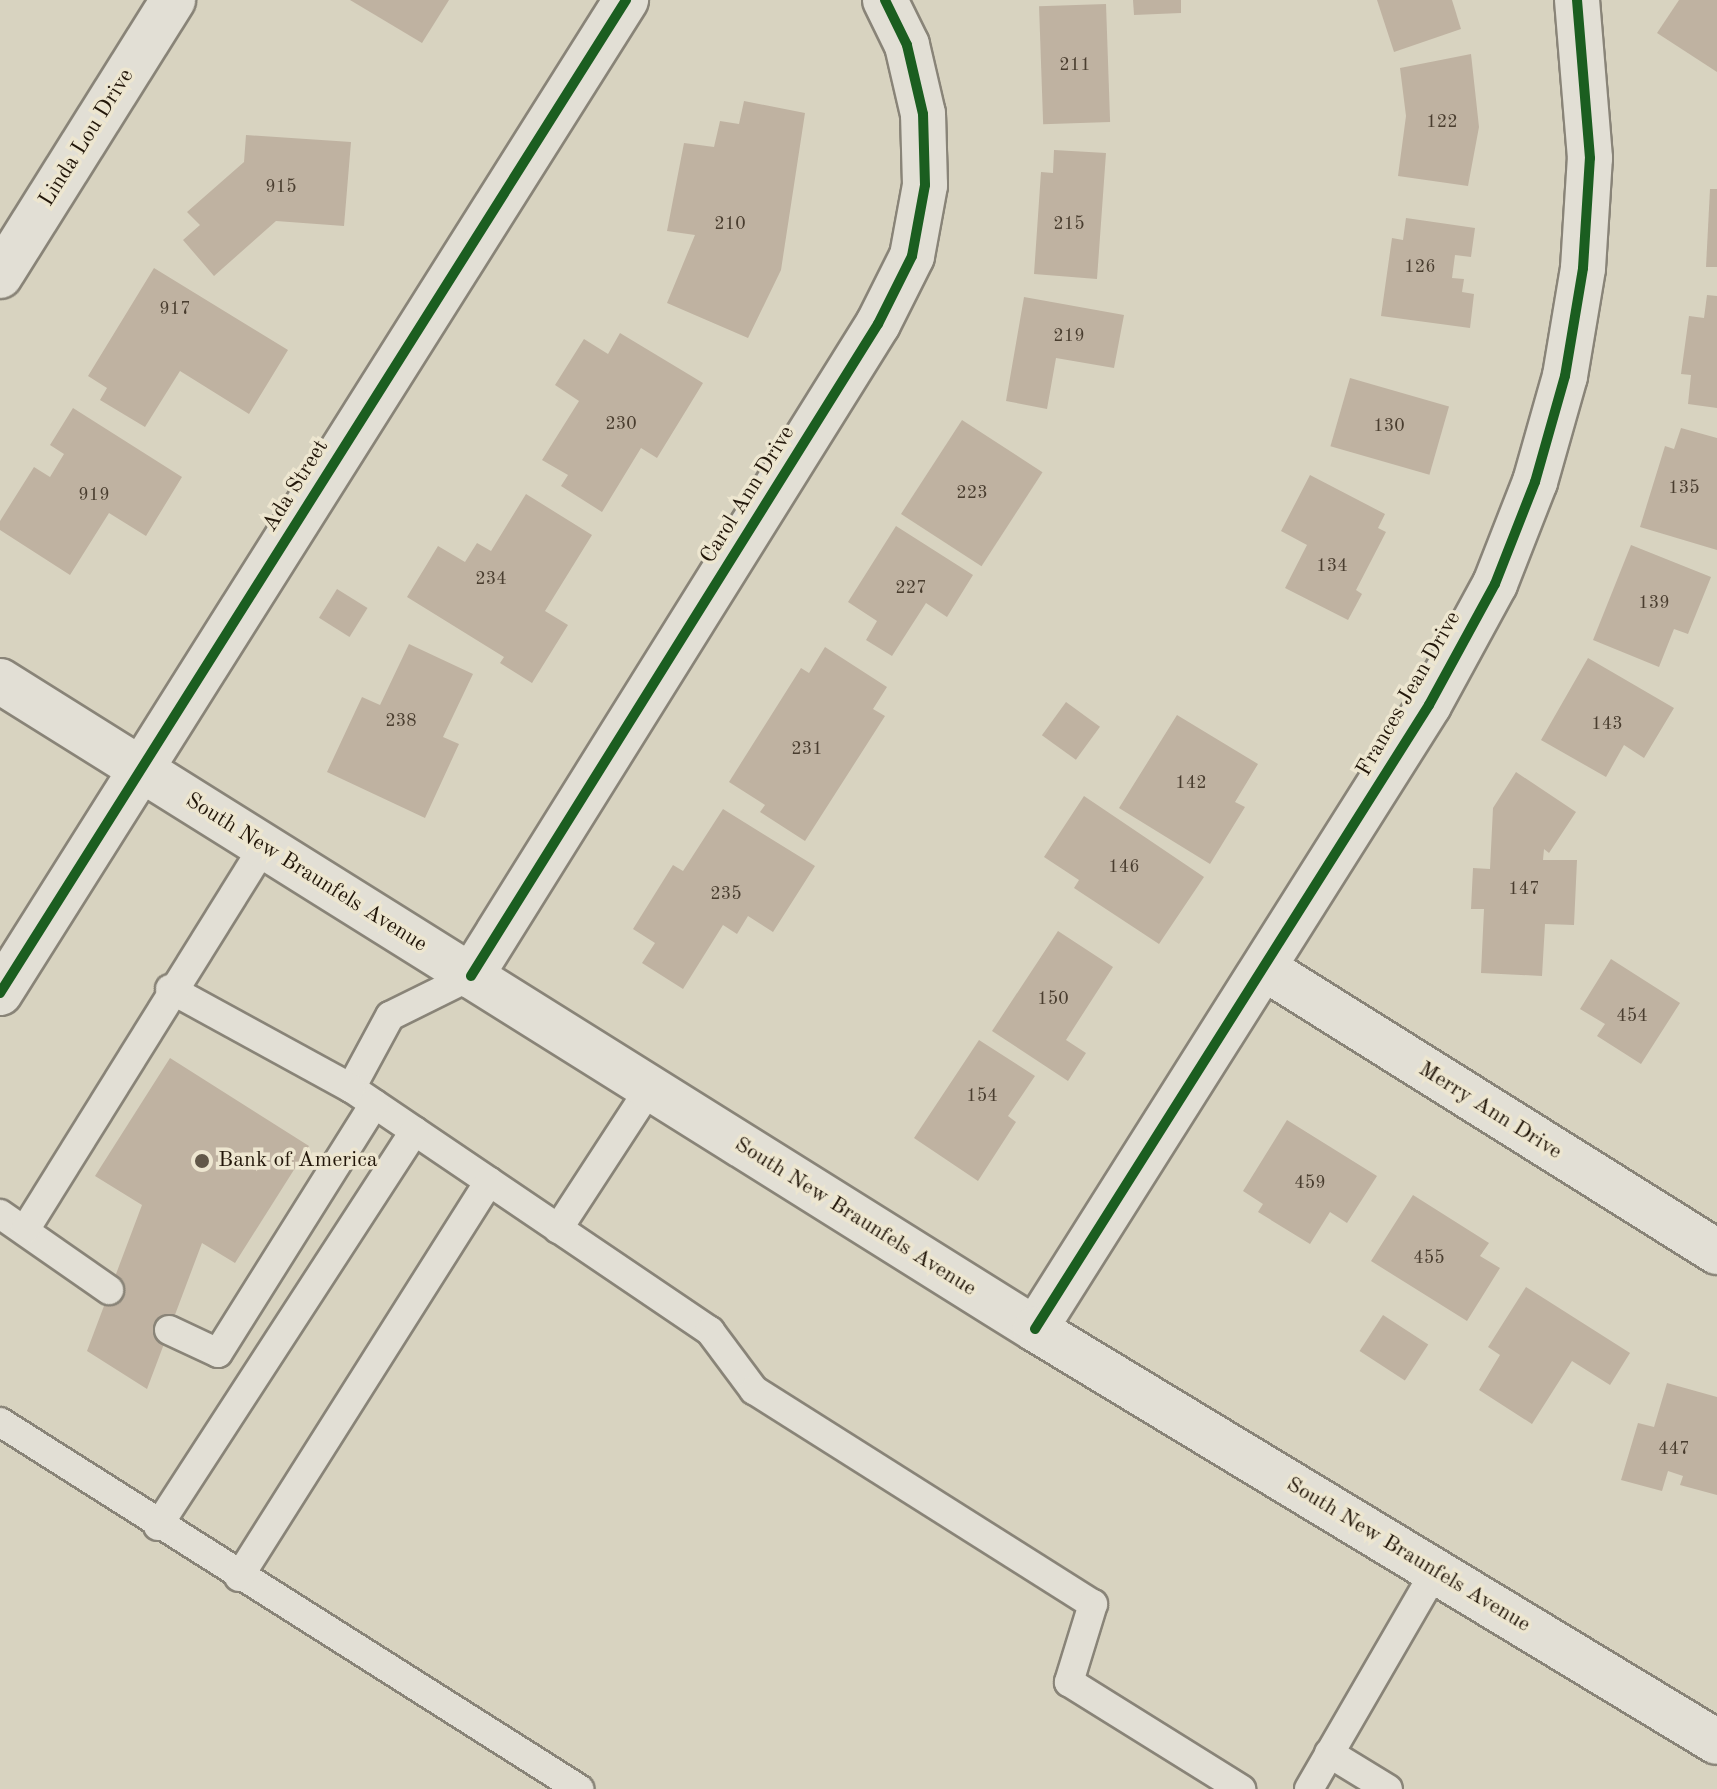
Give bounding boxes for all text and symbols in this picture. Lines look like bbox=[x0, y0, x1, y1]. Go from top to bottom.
house number: 211 bbox=[1059, 54, 1091, 76]
street label: Linda Lou Drive bbox=[34, 64, 140, 212]
house number: 122 bbox=[1426, 111, 1458, 133]
house number: 915 bbox=[265, 176, 297, 198]
house number: 210 bbox=[714, 213, 746, 235]
house number: 215 bbox=[1053, 213, 1085, 235]
house number: 126 bbox=[1404, 256, 1436, 278]
house number: 917 bbox=[159, 298, 191, 320]
house number: 219 bbox=[1053, 325, 1085, 347]
house number: 230 bbox=[605, 413, 637, 435]
house number: 130 bbox=[1373, 415, 1405, 437]
street label: Carol Ann Drive bbox=[695, 421, 801, 569]
street label: Ada Street bbox=[257, 435, 335, 537]
house number: 135 bbox=[1668, 477, 1700, 499]
house number: 223 bbox=[956, 482, 988, 504]
house number: 919 bbox=[78, 484, 110, 506]
house number: 134 bbox=[1316, 555, 1348, 577]
house number: 234 bbox=[475, 568, 507, 590]
house number: 227 bbox=[895, 577, 927, 599]
house number: 139 bbox=[1638, 592, 1670, 614]
street label: Frances Jean Drive bbox=[1351, 607, 1467, 781]
house number: 238 bbox=[385, 710, 417, 732]
house number: 143 bbox=[1591, 713, 1623, 735]
house number: 231 bbox=[791, 738, 823, 760]
house number: 142 bbox=[1175, 772, 1207, 794]
street label: South New Braunfels Avenue bbox=[180, 788, 432, 958]
house number: 146 bbox=[1108, 856, 1140, 878]
house number: 147 bbox=[1508, 878, 1540, 900]
house number: 235 bbox=[710, 883, 742, 905]
house number: 150 bbox=[1037, 988, 1069, 1010]
house number: 454 bbox=[1616, 1005, 1648, 1027]
street label: Merry Ann Drive bbox=[1413, 1056, 1567, 1166]
house number: 154 bbox=[966, 1085, 998, 1107]
street label: South New Braunfels Avenue bbox=[729, 1132, 981, 1302]
place label: Bank of America bbox=[218, 1148, 378, 1174]
marker: Bank of America bbox=[193, 1152, 211, 1170]
house number: 459 bbox=[1294, 1172, 1326, 1194]
house number: 455 bbox=[1413, 1247, 1445, 1269]
house number: 447 bbox=[1658, 1438, 1690, 1460]
street label: South New Braunfels Avenue bbox=[1281, 1472, 1535, 1638]

